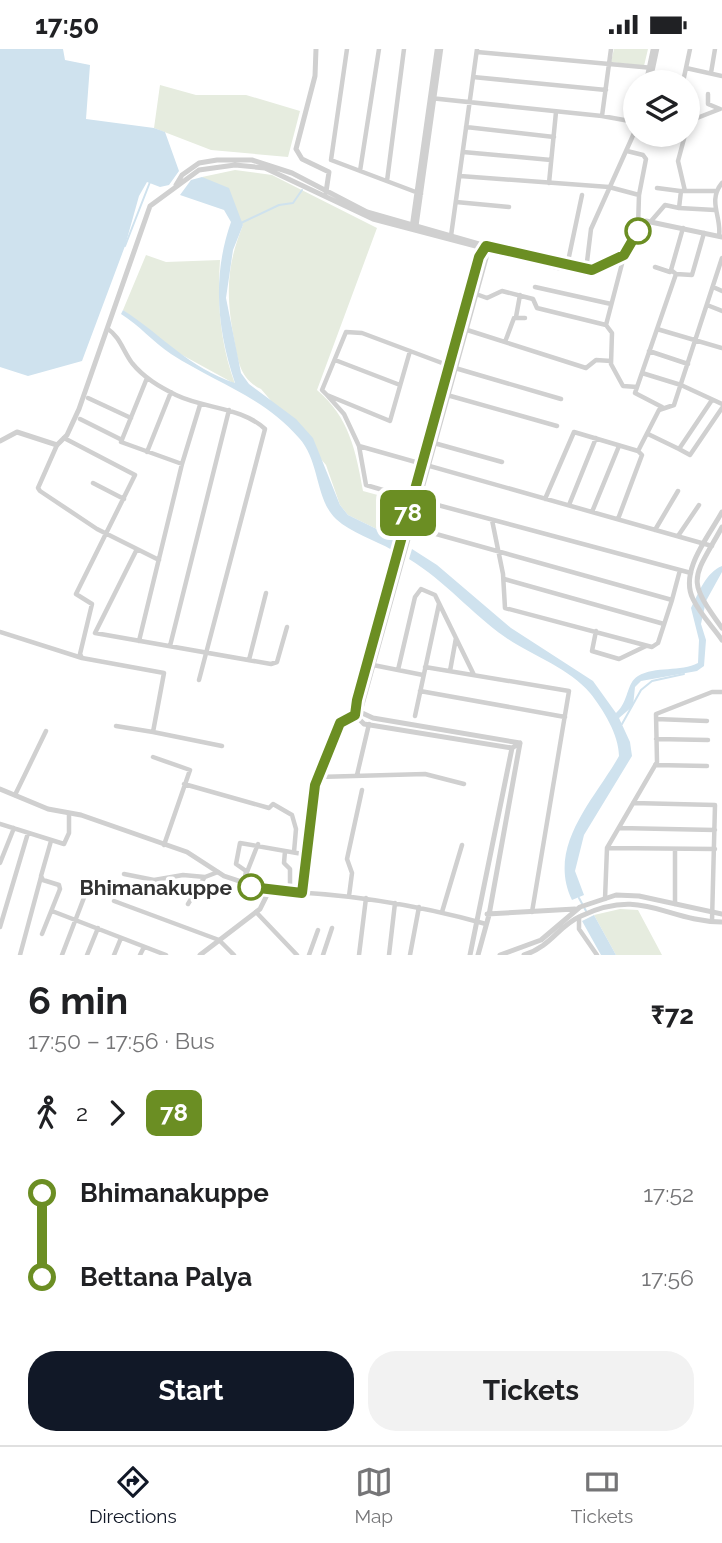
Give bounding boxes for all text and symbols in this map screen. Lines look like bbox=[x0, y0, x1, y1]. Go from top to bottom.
text: 17:50 bbox=[35, 10, 99, 40]
map controls bbox=[623, 70, 700, 147]
button: layers bbox=[623, 70, 700, 147]
unlabelled marker bbox=[625, 218, 651, 244]
line badge: 78 bbox=[376, 490, 440, 536]
text: 78 bbox=[394, 498, 422, 527]
marker: Bhimanakuppe bbox=[238, 874, 264, 900]
place label: Bhimanakuppe bbox=[79, 875, 232, 900]
text: 6 min bbox=[28, 978, 128, 1023]
text: ₹72 bbox=[651, 1000, 694, 1030]
text: 17:50 – 17:56 · Bus bbox=[28, 1027, 215, 1054]
icon: walk bbox=[28, 1094, 66, 1132]
icon: forward bbox=[98, 1094, 136, 1132]
text: 78 bbox=[160, 1098, 188, 1127]
text: 2 bbox=[76, 1099, 88, 1126]
text: Bhimanakuppe bbox=[80, 1178, 269, 1208]
text: 17:52 bbox=[643, 1180, 694, 1207]
text: Bettana Palya bbox=[80, 1262, 252, 1292]
text: 17:56 bbox=[641, 1264, 694, 1291]
button: Start bbox=[28, 1351, 354, 1431]
button: Tickets bbox=[368, 1351, 694, 1431]
tab: Directions bbox=[89, 1463, 177, 1527]
tab: Map bbox=[354, 1463, 393, 1527]
tab: Tickets bbox=[571, 1463, 633, 1527]

